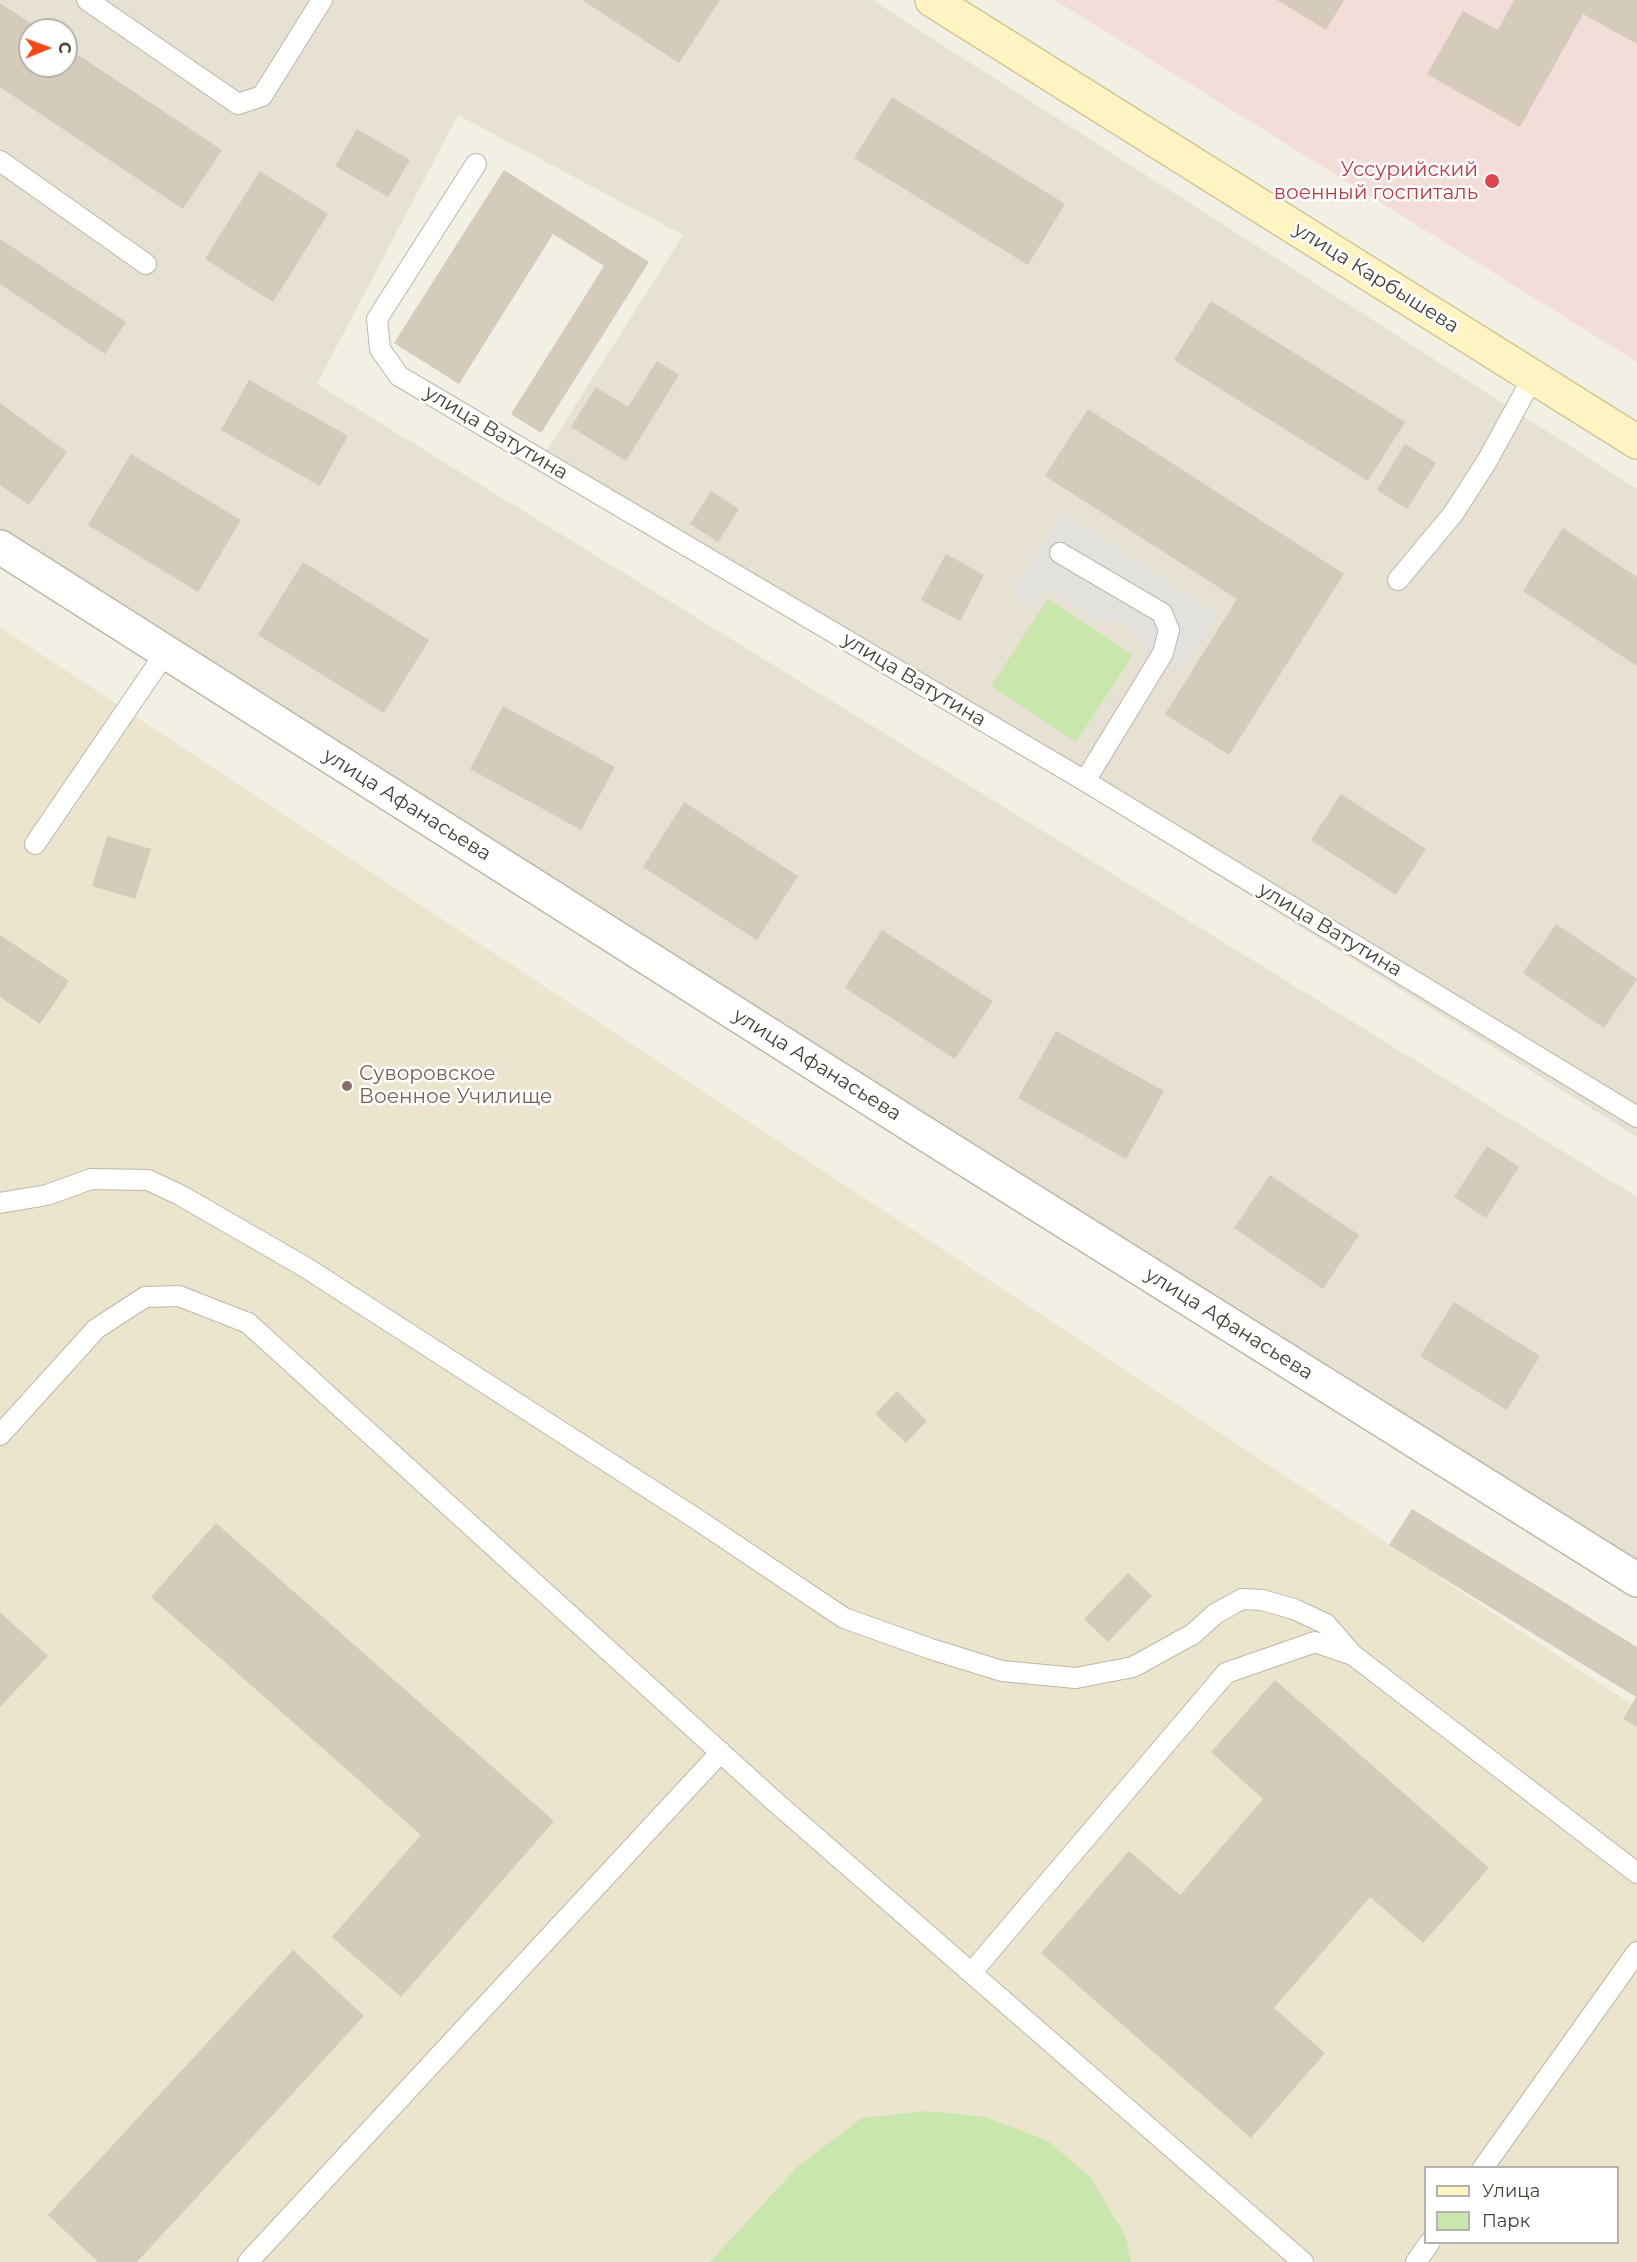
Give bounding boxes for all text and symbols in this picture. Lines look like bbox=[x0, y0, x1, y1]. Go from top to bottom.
north arrow bbox=[18, 18, 78, 78]
text: С bbox=[55, 42, 74, 54]
place label: Уссурийский военный госпиталь bbox=[1274, 158, 1478, 205]
marker: Уссурийский военный госпиталь bbox=[1483, 172, 1501, 190]
street label: улица Карбышева bbox=[1289, 217, 1463, 339]
street label: улица Ватутина bbox=[420, 381, 572, 485]
street label: улица Ватутина bbox=[838, 628, 990, 732]
street label: улица Афанасьева bbox=[319, 744, 495, 866]
street label: улица Ватутина bbox=[1254, 878, 1406, 982]
street label: улица Афанасьева bbox=[729, 1004, 905, 1126]
place label: Суворовское Военное Училище bbox=[359, 1062, 552, 1109]
marker: Суворовское Военное Училище bbox=[340, 1079, 354, 1093]
street label: улица Афанасьева bbox=[1141, 1263, 1317, 1385]
legend bbox=[1424, 2166, 1619, 2244]
text: Улица bbox=[1482, 2180, 1540, 2202]
text: Парк bbox=[1482, 2210, 1530, 2232]

